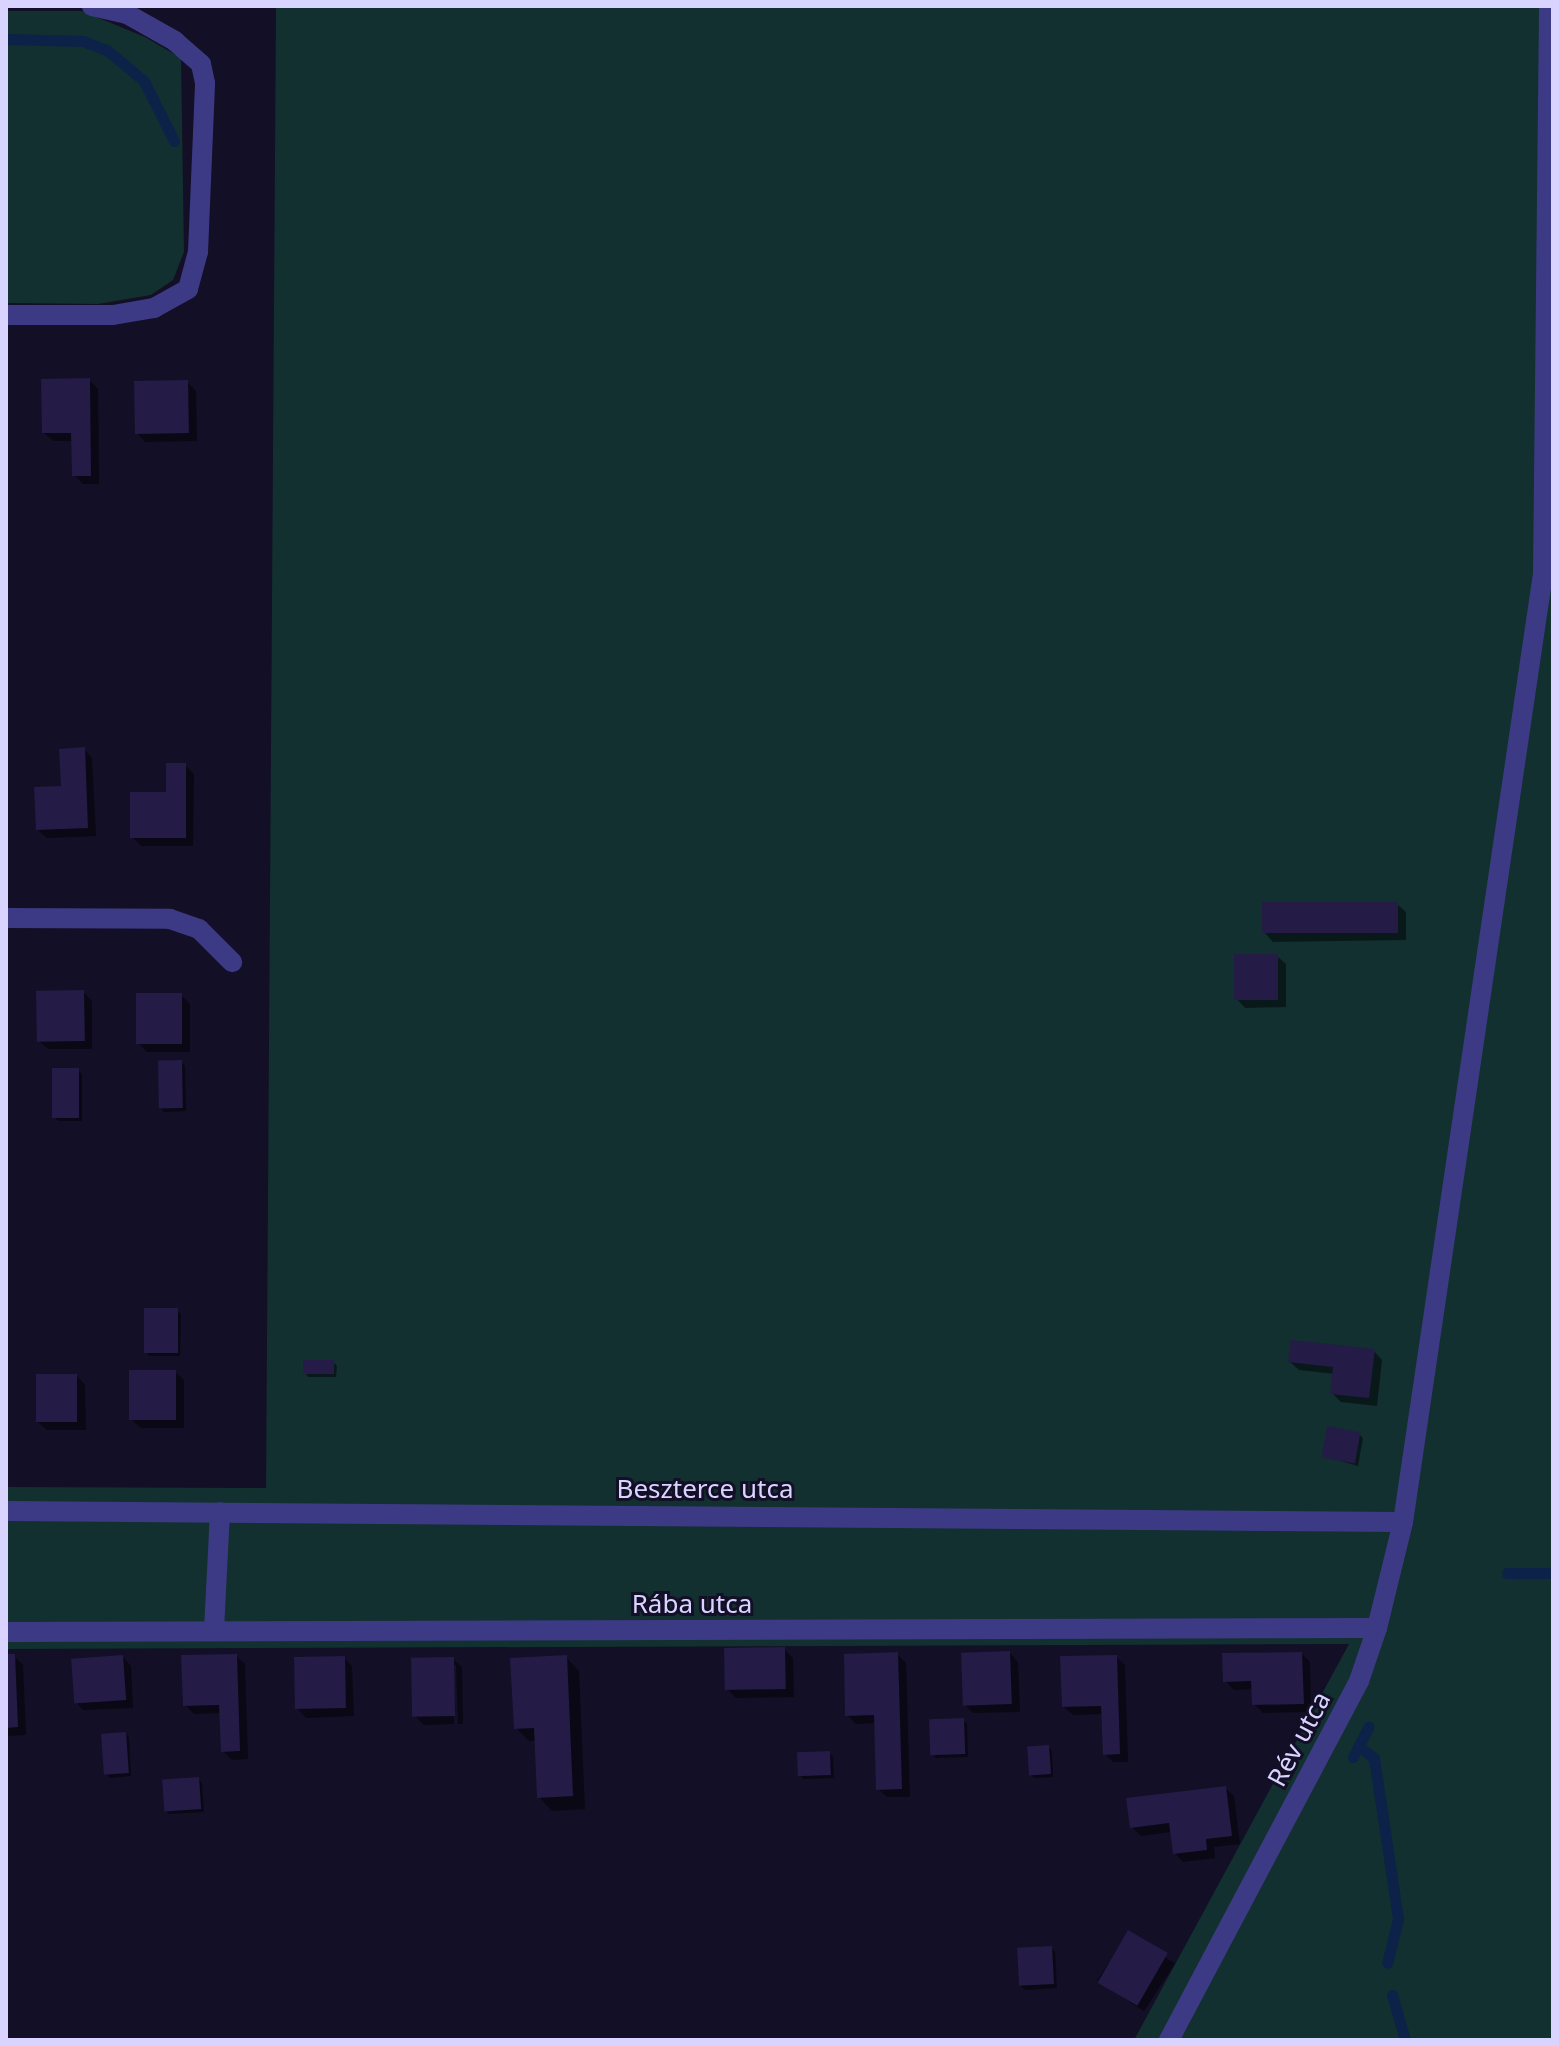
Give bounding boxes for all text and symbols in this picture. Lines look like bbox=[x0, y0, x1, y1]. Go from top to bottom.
street label: Beszterce utca bbox=[617, 1473, 793, 1505]
street label: Rába utca bbox=[632, 1588, 752, 1620]
street label: Rév utca bbox=[1261, 1686, 1337, 1792]

